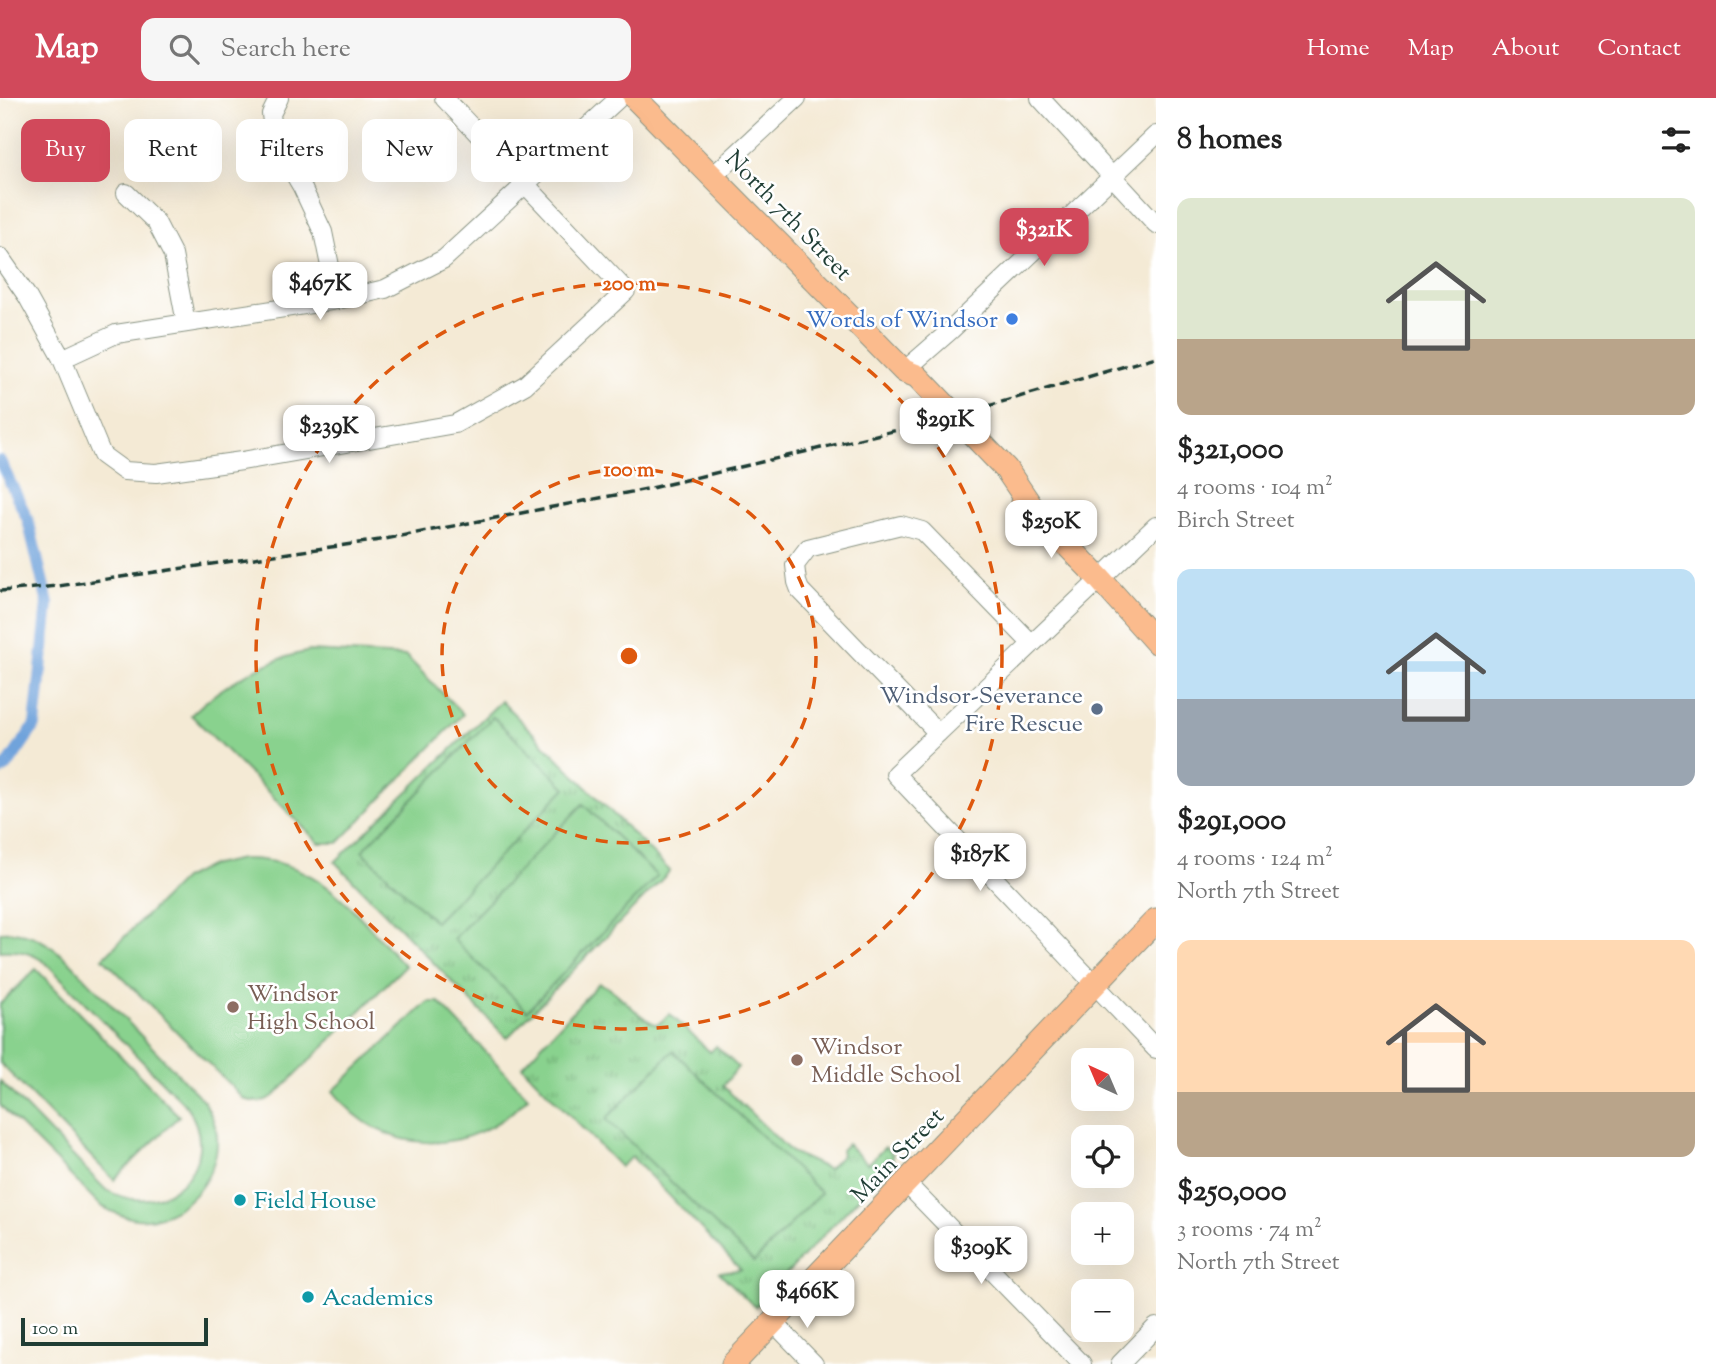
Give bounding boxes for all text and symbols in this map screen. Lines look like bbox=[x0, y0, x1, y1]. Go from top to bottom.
search box bbox=[141, 18, 631, 81]
text: Map bbox=[35, 25, 99, 73]
icon: search bbox=[165, 30, 203, 68]
text: Search here bbox=[221, 31, 351, 68]
text: Home bbox=[1307, 32, 1370, 66]
text: Map bbox=[1408, 32, 1454, 66]
text: About bbox=[1492, 32, 1559, 66]
text: Contact bbox=[1597, 32, 1681, 66]
chip: Buy bbox=[21, 119, 110, 182]
chip: Rent bbox=[124, 119, 222, 182]
chip: Filters bbox=[236, 119, 348, 182]
chip: New bbox=[362, 119, 457, 182]
chip: Apartment bbox=[471, 119, 633, 182]
text: 8 homes bbox=[1177, 119, 1282, 162]
icon: filters bbox=[1657, 121, 1695, 159]
street label: North 7th Street bbox=[716, 144, 859, 289]
pin: $321K bbox=[995, 208, 1093, 268]
text: $321K bbox=[1016, 214, 1072, 247]
icon: home bbox=[1373, 243, 1499, 369]
pin: $467K bbox=[271, 262, 369, 322]
text: $467K bbox=[288, 268, 352, 301]
text: 200 m bbox=[602, 270, 657, 300]
place label: Words of Windsor bbox=[806, 304, 998, 338]
marker: Words of Windsor bbox=[1004, 311, 1020, 327]
pin: $291K bbox=[896, 398, 994, 458]
text: $291K bbox=[916, 404, 974, 437]
pin: $239K bbox=[280, 406, 378, 465]
text: $239K bbox=[299, 411, 359, 444]
text: $321,000 bbox=[1177, 429, 1284, 472]
text: 100 m bbox=[604, 456, 655, 486]
text: 4 rooms · 104 m² bbox=[1177, 472, 1333, 505]
pin: $250K bbox=[1002, 500, 1100, 560]
text: Birch Street bbox=[1177, 505, 1295, 538]
text: $250K bbox=[1021, 506, 1081, 539]
icon: home bbox=[1373, 614, 1499, 740]
centre of rings bbox=[617, 644, 641, 668]
place label: Windsor-Severance Fire Rescue bbox=[880, 680, 1083, 742]
marker: Windsor-Severance Fire Rescue bbox=[1089, 701, 1105, 717]
text: $291,000 bbox=[1177, 800, 1286, 843]
pin: $187K bbox=[931, 834, 1029, 893]
text: $187K bbox=[950, 839, 1010, 872]
text: 4 rooms · 124 m² bbox=[1177, 843, 1333, 876]
text: North 7th Street bbox=[1177, 876, 1340, 909]
place label: Windsor High School bbox=[247, 978, 376, 1040]
icon: home bbox=[1373, 985, 1499, 1111]
marker: Windsor High School bbox=[225, 999, 241, 1015]
place label: Windsor Middle School bbox=[811, 1031, 961, 1093]
north arrow bbox=[1071, 1048, 1134, 1111]
map controls bbox=[1071, 1048, 1134, 1342]
marker: Windsor Middle School bbox=[789, 1052, 805, 1068]
street label: Main Street bbox=[844, 1101, 953, 1212]
button: locate bbox=[1071, 1125, 1134, 1188]
text: $250,000 bbox=[1177, 1171, 1287, 1214]
place label: Field House bbox=[254, 1185, 376, 1219]
marker: Field House bbox=[232, 1192, 248, 1208]
button: + bbox=[1071, 1202, 1134, 1265]
text: 3 rooms · 74 m² bbox=[1177, 1214, 1322, 1247]
pin: $309K bbox=[932, 1226, 1030, 1286]
text: $309K bbox=[950, 1232, 1012, 1265]
text: North 7th Street bbox=[1177, 1247, 1340, 1280]
pin: $466K bbox=[758, 1270, 856, 1330]
text: $466K bbox=[775, 1276, 839, 1309]
button: − bbox=[1071, 1279, 1134, 1342]
place label: Academics bbox=[322, 1282, 433, 1316]
marker: Academics bbox=[300, 1289, 316, 1305]
scale bar bbox=[21, 1315, 208, 1347]
text: 100 m bbox=[32, 1316, 78, 1343]

